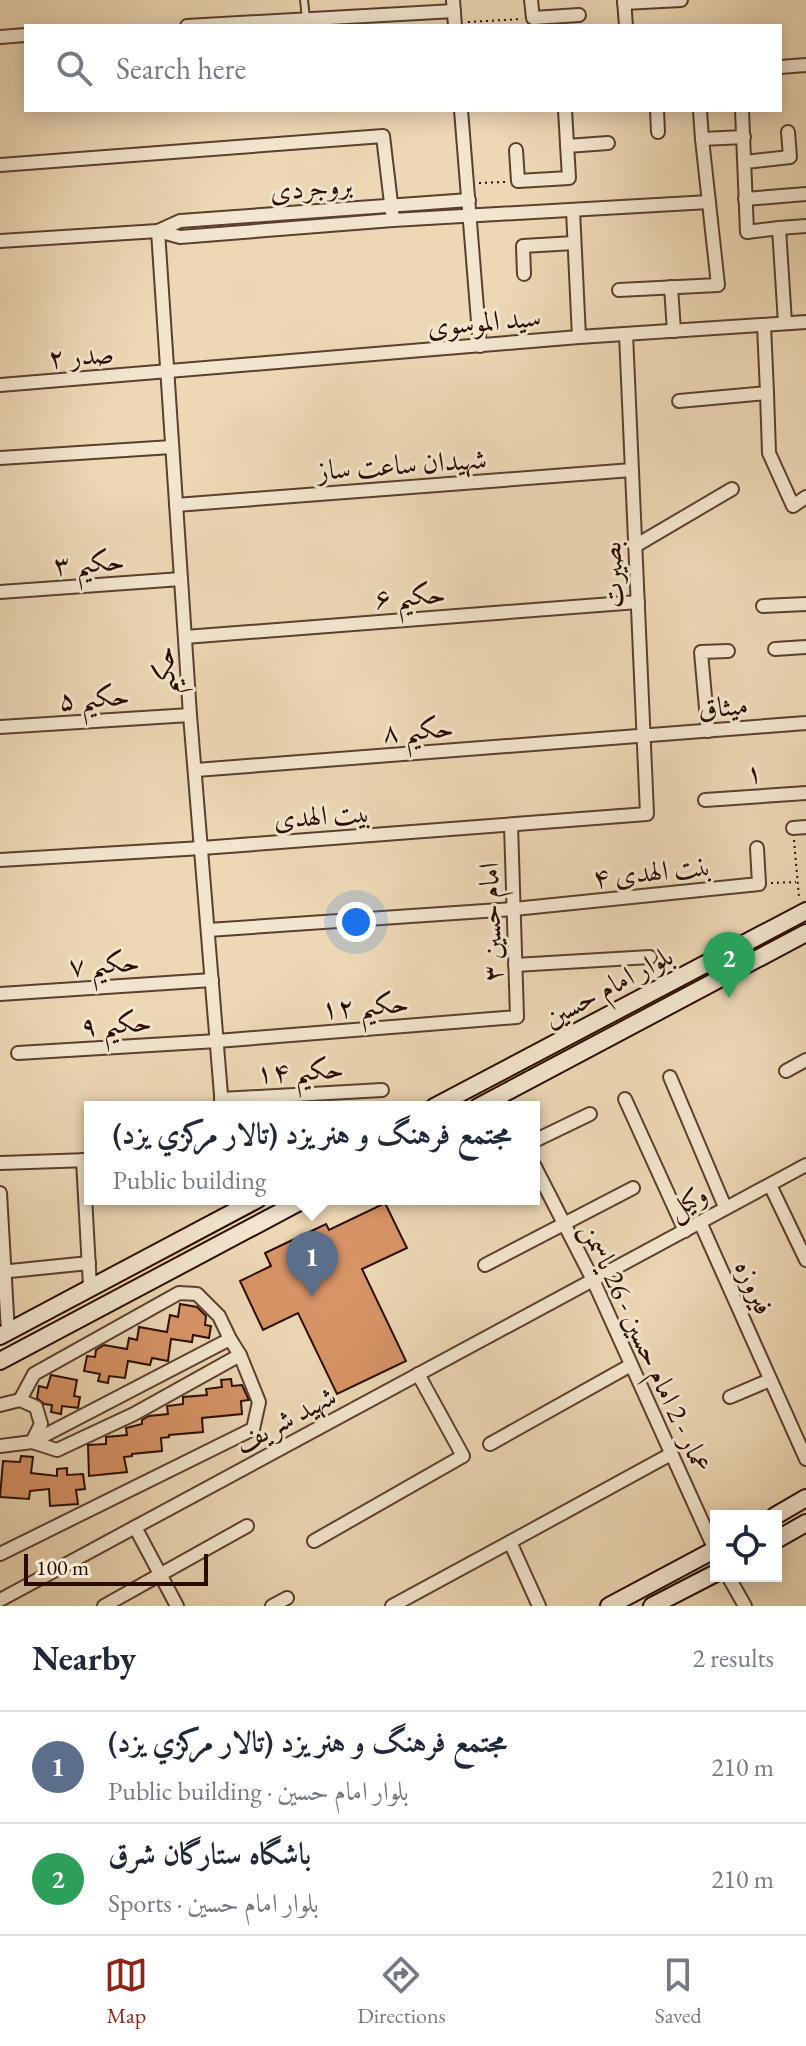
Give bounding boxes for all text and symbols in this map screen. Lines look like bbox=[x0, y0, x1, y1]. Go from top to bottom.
search box bbox=[24, 24, 782, 112]
icon: search bbox=[52, 46, 96, 90]
text: Search here bbox=[116, 49, 246, 88]
street label: بروجردی bbox=[268, 165, 354, 209]
street label: سید الموسوی bbox=[426, 298, 542, 344]
street label: صدر ۲ bbox=[47, 335, 115, 375]
street label: شهیدان ساعت ساز bbox=[313, 440, 488, 489]
street label: بصیرت bbox=[592, 541, 632, 609]
street label: حکیم ۳ bbox=[52, 542, 126, 592]
street label: حکیم ۶ bbox=[373, 575, 447, 625]
street label: حکیم bbox=[144, 645, 194, 697]
street label: حکیم ۵ bbox=[57, 677, 131, 727]
street label: میثاق bbox=[696, 686, 750, 726]
street label: حکیم ۸ bbox=[381, 709, 455, 759]
street label: ۱ bbox=[745, 753, 763, 791]
street label: بیت الهدی bbox=[272, 794, 372, 836]
street label: بنت الهدی ۴ bbox=[591, 847, 713, 895]
street label: امام حسین ۳ bbox=[470, 862, 517, 982]
your location bbox=[336, 902, 376, 942]
pin: 2 bbox=[703, 932, 755, 998]
street label: بلوار امام حسین bbox=[537, 937, 682, 1041]
street label: حکیم ۷ bbox=[67, 943, 141, 993]
street label: حکیم ۱۲ bbox=[320, 984, 411, 1036]
street label: حکیم ۹ bbox=[79, 1003, 153, 1053]
street label: حکیم ۱۴ bbox=[255, 1050, 345, 1100]
popup bbox=[84, 1101, 540, 1205]
text: مجتمع فرهنگ و هنر یزد (تالار مركزي یزد) bbox=[113, 1114, 512, 1153]
text: Public building bbox=[113, 1163, 266, 1197]
street label: وکیل bbox=[660, 1175, 715, 1229]
street label: عمار - 2 امام حسین - 26 یاسمن bbox=[567, 1216, 721, 1481]
pin: 1 bbox=[286, 1231, 338, 1297]
street label: فیروزه bbox=[727, 1254, 783, 1320]
street label: شهید شریف bbox=[228, 1377, 343, 1462]
map controls bbox=[710, 1510, 782, 1582]
button: locate bbox=[710, 1510, 782, 1582]
scale bar bbox=[24, 1550, 208, 1586]
text: 100 m bbox=[36, 1553, 89, 1582]
text: Nearby bbox=[32, 1636, 136, 1680]
text: 2 results bbox=[693, 1641, 774, 1675]
text: مجتمع فرهنگ و هنر یزد (تالار مركزي یزد) bbox=[108, 1722, 507, 1761]
text: 1 bbox=[51, 1750, 65, 1784]
text: 210 m bbox=[711, 1750, 774, 1784]
text: Public building · بلوار امام حسین bbox=[108, 1774, 409, 1808]
text: باشگاه ستارگان شرق bbox=[108, 1834, 311, 1873]
text: 2 bbox=[51, 1862, 65, 1896]
text: 210 m bbox=[711, 1862, 774, 1896]
text: Sports · بلوار امام حسین bbox=[108, 1886, 319, 1920]
tab: Map bbox=[104, 1953, 148, 2030]
tab: Directions bbox=[357, 1953, 446, 2030]
tab: Saved bbox=[654, 1953, 702, 2030]

